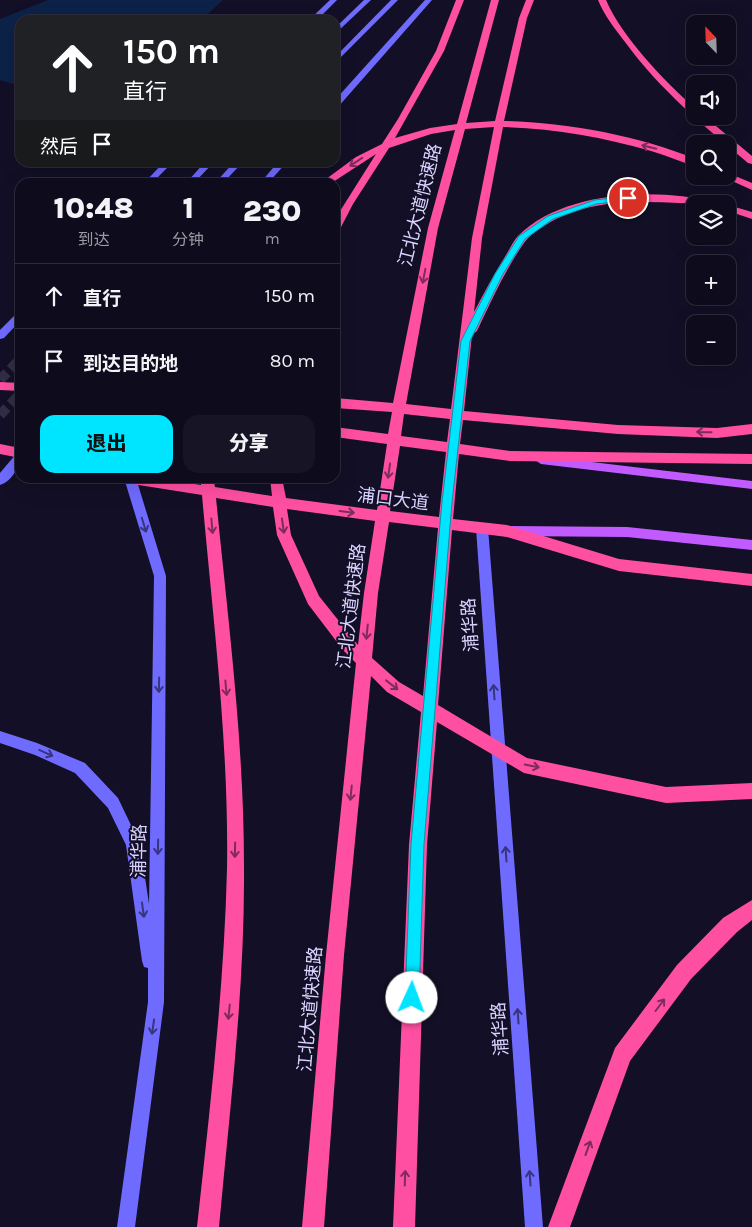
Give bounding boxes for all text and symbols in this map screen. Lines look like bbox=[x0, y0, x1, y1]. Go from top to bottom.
north arrow bbox=[686, 15, 736, 65]
map controls bbox=[686, 15, 736, 365]
text: 150 m bbox=[123, 31, 220, 72]
icon: ahead bbox=[40, 35, 105, 100]
button: sound bbox=[686, 75, 736, 125]
text: 直行 bbox=[123, 79, 167, 105]
icon: arrive bbox=[88, 130, 116, 158]
button: search bbox=[686, 135, 736, 185]
text: 然后 bbox=[40, 136, 78, 158]
street label: 江北大道快速路 bbox=[394, 141, 446, 269]
one-way arrow bbox=[641, 142, 657, 151]
one-way arrow bbox=[349, 157, 363, 167]
pin bbox=[607, 177, 649, 219]
icon: arrive bbox=[614, 184, 642, 212]
text: 10:48 bbox=[53, 190, 134, 226]
text: 1 bbox=[183, 190, 194, 226]
text: 230 bbox=[243, 193, 302, 229]
button: layers bbox=[686, 195, 736, 245]
text: m bbox=[265, 229, 280, 248]
text: 到达 bbox=[78, 230, 110, 249]
text: 分钟 bbox=[172, 230, 204, 249]
button: + bbox=[686, 255, 736, 305]
one-way arrow bbox=[418, 268, 428, 284]
icon: ahead bbox=[40, 282, 68, 310]
text: 150 m bbox=[264, 285, 315, 307]
text: 直行 bbox=[83, 288, 121, 310]
button: − bbox=[686, 315, 736, 365]
icon: arrive bbox=[40, 347, 68, 375]
text: 80 m bbox=[270, 350, 315, 372]
text: 到达目的地 bbox=[83, 353, 178, 375]
button: 退出 bbox=[40, 415, 173, 473]
button: 分享 bbox=[183, 415, 315, 473]
one-way arrow bbox=[696, 427, 712, 437]
one-way arrow bbox=[384, 462, 394, 478]
street label: 浦口大道 bbox=[356, 484, 430, 514]
one-way arrow bbox=[339, 507, 355, 517]
one-way arrow bbox=[140, 516, 150, 532]
one-way arrow bbox=[278, 517, 288, 533]
one-way arrow bbox=[207, 518, 216, 534]
street label: 江北大道快速路 bbox=[332, 542, 370, 670]
street label: 浦华路 bbox=[457, 597, 483, 653]
one-way arrow bbox=[362, 623, 372, 639]
one-way arrow bbox=[154, 676, 164, 693]
one-way arrow bbox=[222, 680, 231, 696]
one-way arrow bbox=[385, 680, 398, 691]
one-way arrow bbox=[489, 684, 499, 700]
one-way arrow bbox=[38, 748, 53, 758]
one-way arrow bbox=[524, 762, 540, 772]
one-way arrow bbox=[346, 785, 356, 801]
street label: 浦华路 bbox=[128, 824, 150, 878]
one-way arrow bbox=[153, 839, 162, 855]
one-way arrow bbox=[230, 842, 239, 858]
one-way arrow bbox=[501, 847, 511, 863]
one-way arrow bbox=[138, 902, 148, 918]
street label: 江北大道快速路 bbox=[294, 945, 326, 1073]
position arrow bbox=[385, 971, 437, 1023]
one-way arrow bbox=[655, 998, 665, 1012]
street label: 浦华路 bbox=[487, 1001, 513, 1057]
one-way arrow bbox=[224, 1004, 234, 1020]
one-way arrow bbox=[513, 1009, 523, 1025]
one-way arrow bbox=[147, 1019, 157, 1035]
one-way arrow bbox=[584, 1141, 593, 1157]
one-way arrow bbox=[401, 1171, 410, 1187]
one-way arrow bbox=[525, 1171, 535, 1187]

